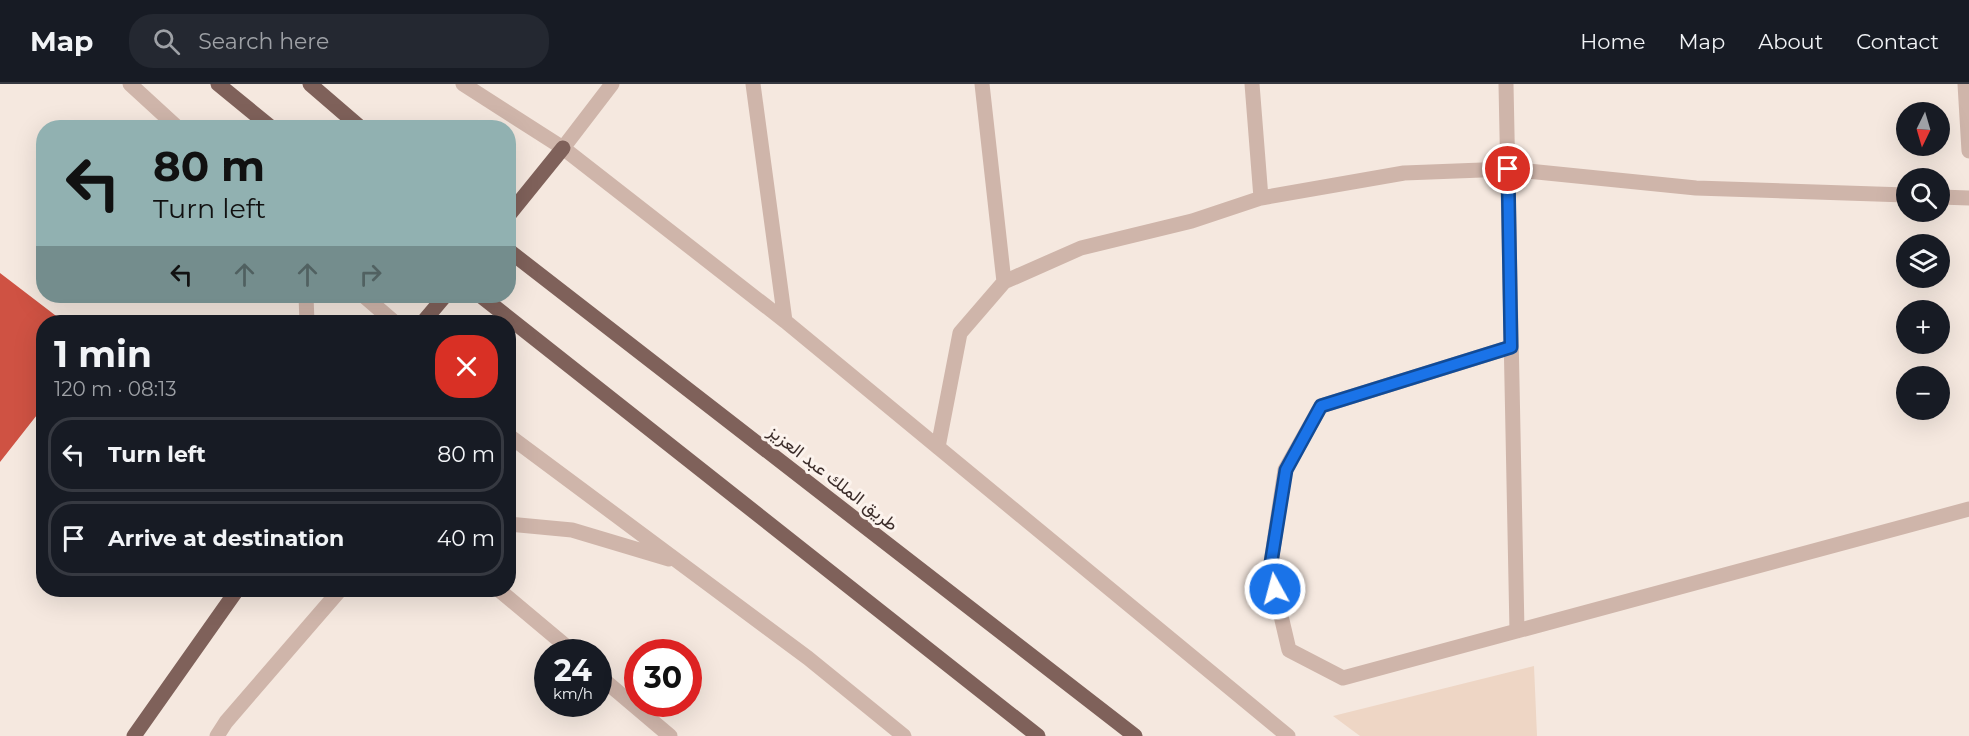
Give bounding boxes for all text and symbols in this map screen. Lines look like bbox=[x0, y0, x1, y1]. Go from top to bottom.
search box bbox=[129, 14, 549, 68]
text: Map bbox=[30, 24, 93, 58]
icon: search bbox=[150, 25, 183, 58]
text: Search here bbox=[198, 28, 329, 55]
text: Home bbox=[1580, 29, 1645, 54]
text: Map bbox=[1678, 29, 1725, 54]
text: About bbox=[1758, 29, 1823, 54]
text: Contact bbox=[1856, 29, 1939, 54]
north arrow bbox=[1896, 102, 1950, 156]
map controls bbox=[1896, 102, 1950, 420]
text: 80 m bbox=[153, 140, 265, 192]
pin bbox=[1482, 143, 1533, 194]
icon: left bbox=[54, 144, 132, 222]
icon: arrive bbox=[1491, 152, 1524, 185]
button: search bbox=[1896, 168, 1950, 222]
text: Turn left bbox=[153, 192, 266, 225]
button: layers bbox=[1896, 234, 1950, 288]
icon: left bbox=[165, 258, 198, 291]
icon: ahead bbox=[228, 258, 261, 291]
icon: ahead bbox=[291, 258, 324, 291]
icon: right bbox=[354, 258, 387, 291]
button: + bbox=[1896, 300, 1950, 354]
text: 1 min bbox=[54, 332, 152, 376]
button: close bbox=[435, 335, 498, 398]
button: − bbox=[1896, 366, 1950, 420]
text: 120 m · 08:13 bbox=[54, 377, 177, 401]
street label: طريق الملك عبد العزيز bbox=[763, 420, 902, 536]
icon: left bbox=[57, 438, 90, 471]
text: Turn left bbox=[108, 441, 206, 468]
text: 80 m bbox=[437, 441, 495, 468]
icon: arrive bbox=[57, 522, 90, 555]
text: Arrive at destination bbox=[108, 525, 344, 552]
text: 40 m bbox=[437, 525, 495, 552]
position arrow bbox=[1243, 557, 1307, 621]
speed limit sign: 30 bbox=[624, 639, 702, 717]
text: 24 bbox=[554, 652, 592, 689]
text: km/h bbox=[553, 684, 593, 703]

